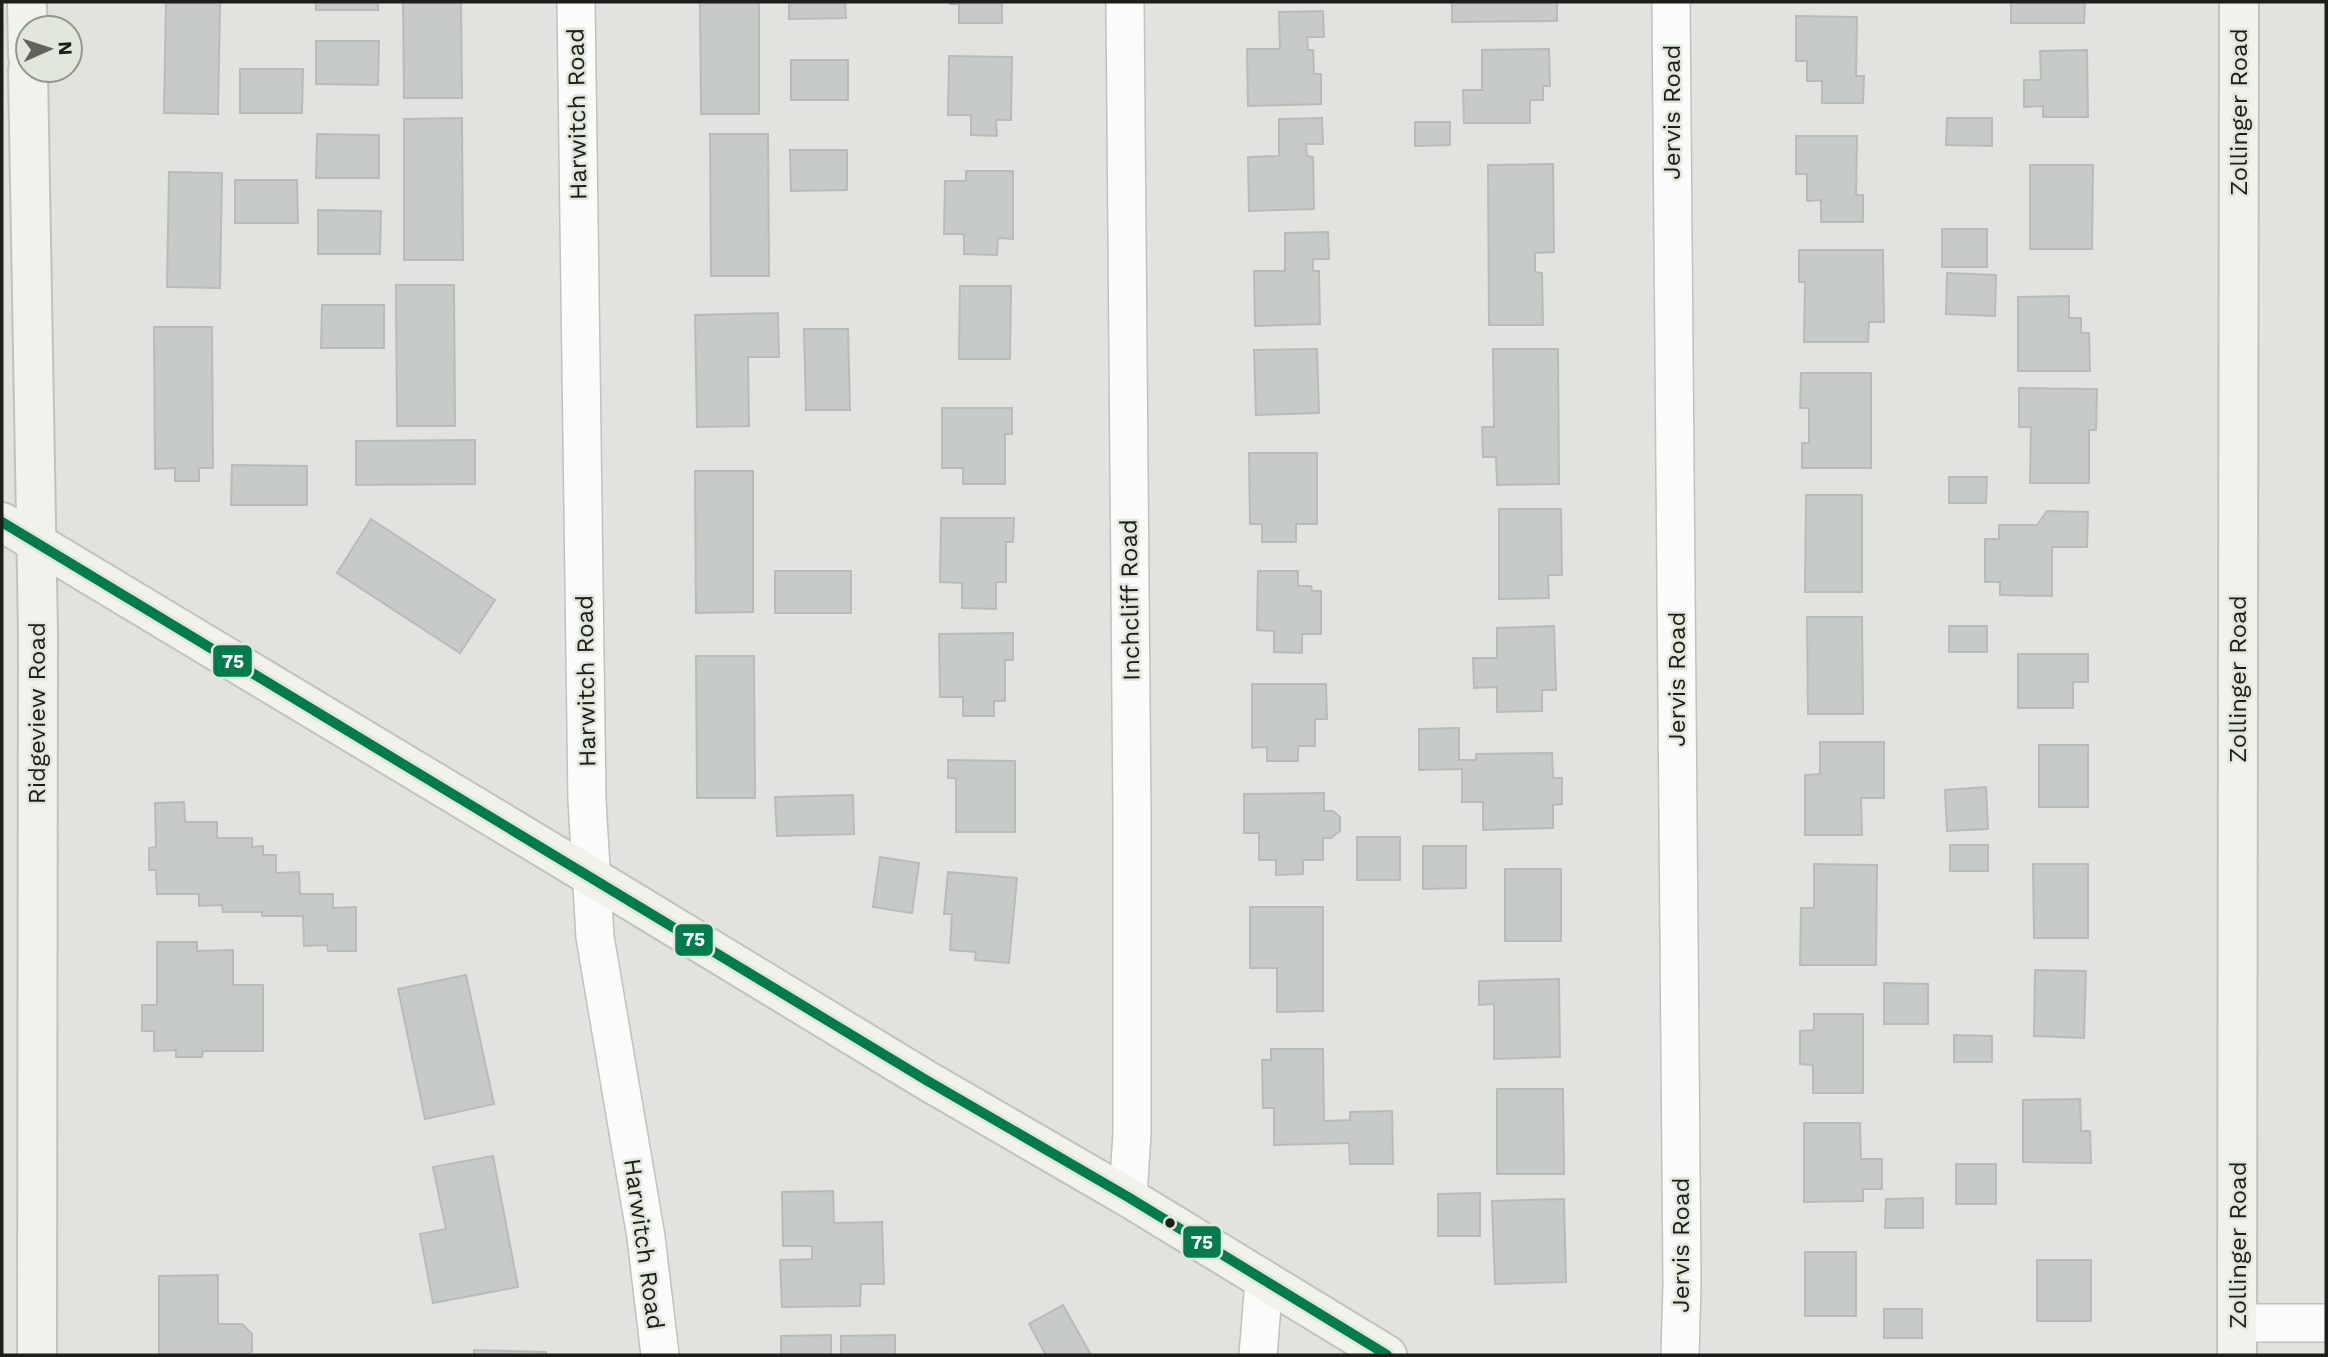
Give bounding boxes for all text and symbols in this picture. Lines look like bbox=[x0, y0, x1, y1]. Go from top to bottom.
north arrow bbox=[14, 14, 84, 84]
street label: Harwitch Road bbox=[561, 28, 593, 200]
street label: Zollinger Road bbox=[2225, 28, 2253, 196]
text: N bbox=[54, 40, 77, 56]
street label: Jervis Road bbox=[1658, 44, 1686, 180]
street label: Inchcliff Road bbox=[1115, 519, 1145, 681]
street label: Harwitch Road bbox=[570, 595, 602, 767]
street label: Zollinger Road bbox=[2224, 595, 2252, 763]
street label: Jervis Road bbox=[1663, 611, 1691, 747]
street label: Ridgeview Road bbox=[23, 622, 51, 804]
line badge: 75 bbox=[212, 644, 253, 678]
text: 75 bbox=[222, 650, 244, 673]
line badge: 75 bbox=[674, 923, 714, 957]
text: 75 bbox=[683, 928, 705, 951]
street label: Harwitch Road bbox=[618, 1157, 670, 1331]
street label: Zollinger Road bbox=[2224, 1161, 2252, 1329]
street label: Jervis Road bbox=[1667, 1177, 1695, 1313]
unlabelled marker bbox=[1163, 1216, 1177, 1230]
line badge: 75 bbox=[1182, 1225, 1222, 1259]
text: 75 bbox=[1191, 1231, 1213, 1254]

